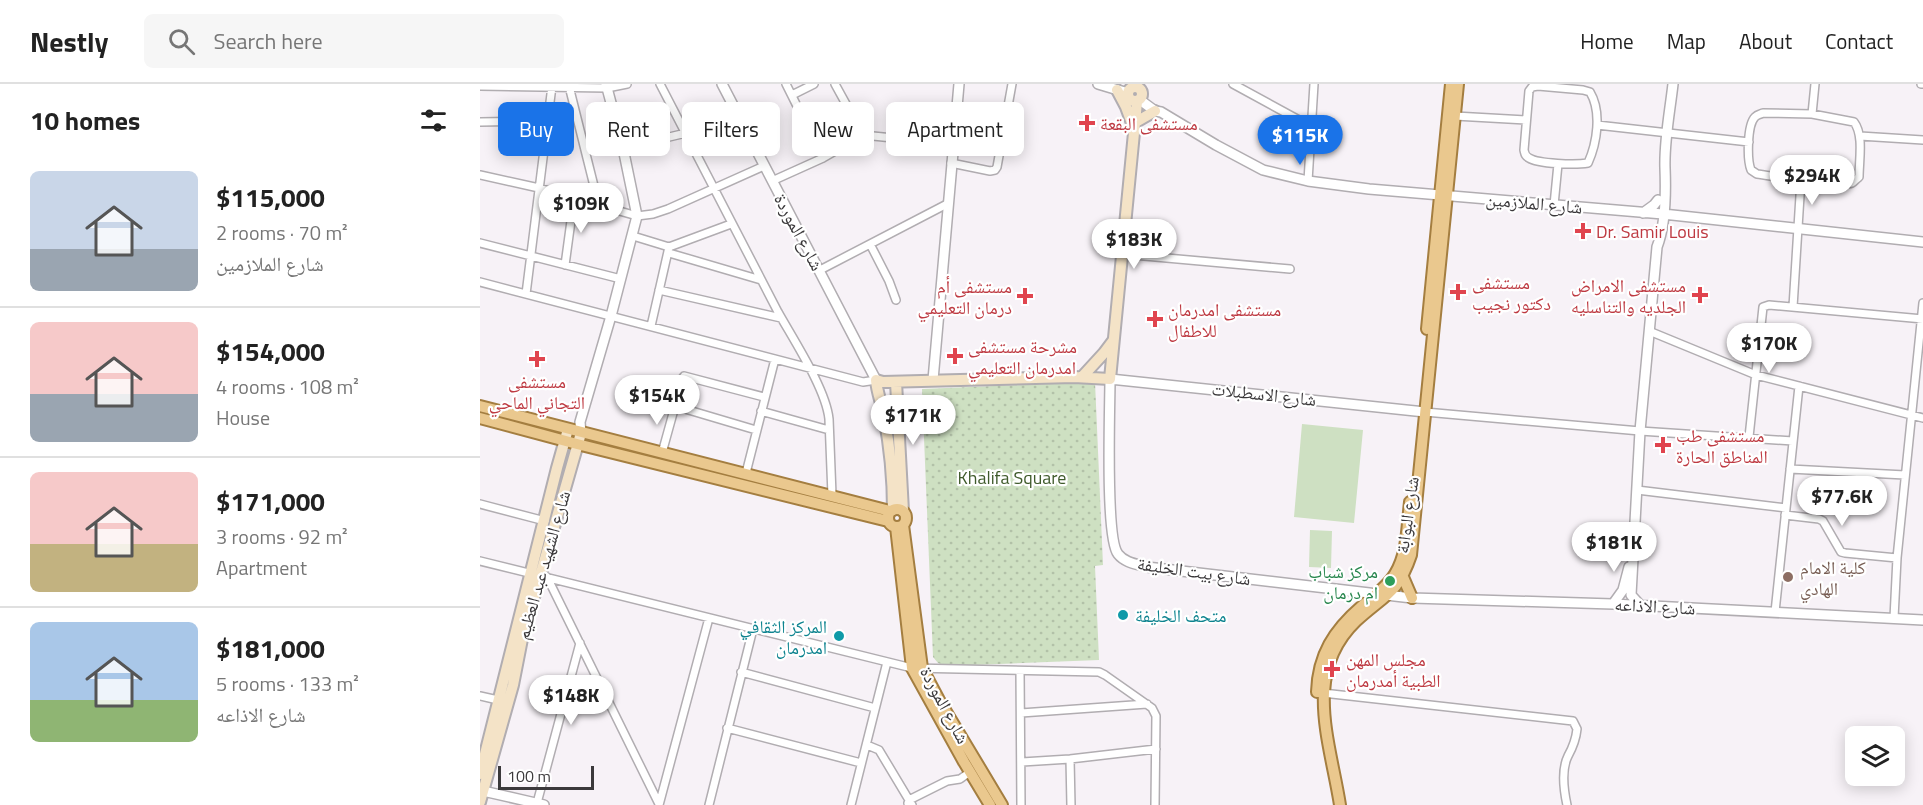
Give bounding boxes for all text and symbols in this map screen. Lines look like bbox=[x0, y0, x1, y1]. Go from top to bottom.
search box bbox=[144, 14, 564, 68]
text: Nestly bbox=[30, 20, 108, 63]
text: Search here bbox=[213, 24, 323, 58]
icon: search bbox=[165, 25, 198, 58]
text: Home bbox=[1580, 25, 1634, 57]
text: Map bbox=[1667, 25, 1706, 57]
text: About bbox=[1739, 25, 1792, 57]
text: Contact bbox=[1825, 25, 1893, 57]
text: 10 homes bbox=[30, 101, 140, 140]
chip: Buy bbox=[498, 102, 574, 156]
chip: Rent bbox=[586, 102, 670, 156]
chip: Filters bbox=[682, 102, 780, 156]
chip: New bbox=[792, 102, 874, 156]
chip: Apartment bbox=[886, 102, 1024, 156]
icon: filters bbox=[417, 104, 450, 137]
place label: مستشفى البقعة bbox=[1100, 110, 1198, 137]
marker: مستشفى البقعة bbox=[1078, 114, 1096, 132]
pin: $115K bbox=[1258, 115, 1342, 166]
text: $115K bbox=[1272, 119, 1328, 150]
pin: $294K bbox=[1770, 155, 1854, 206]
text: $294K bbox=[1784, 159, 1840, 190]
text: $115,000 bbox=[216, 178, 325, 217]
pin: $109K bbox=[539, 183, 623, 234]
street label: شارع الملازمين bbox=[1485, 185, 1583, 221]
text: $109K bbox=[553, 187, 609, 218]
street label: شارع الموردة bbox=[767, 189, 831, 275]
icon: home bbox=[78, 195, 150, 267]
text: 2 rooms · 70 m² bbox=[216, 217, 348, 248]
place label: Dr. Samir Louis bbox=[1596, 218, 1709, 245]
pin: $183K bbox=[1092, 219, 1176, 270]
marker: Dr. Samir Louis bbox=[1574, 222, 1592, 240]
text: $183K bbox=[1106, 223, 1162, 254]
text: شارع الملازمين bbox=[216, 248, 324, 279]
place label: مستشفى دكتور نجيب bbox=[1472, 269, 1551, 317]
place label: مستشفى الامراض الجلديه والتناسليه bbox=[1571, 272, 1686, 320]
place label: مستشفى أم درمان التعليمي bbox=[918, 273, 1012, 322]
marker: مستشفى دكتور نجيب bbox=[1449, 283, 1467, 301]
marker: مستشفى الامراض الجلديه والتناسليه bbox=[1691, 286, 1709, 304]
marker: مستشفى أم درمان التعليمي bbox=[1016, 287, 1034, 305]
place label: مستشفى امدرمان للاطفال bbox=[1168, 296, 1281, 344]
marker: مستشفى امدرمان للاطفال bbox=[1146, 310, 1164, 328]
pin: $170K bbox=[1727, 323, 1811, 374]
text: $170K bbox=[1741, 327, 1797, 358]
text: $154,000 bbox=[216, 332, 325, 371]
place label: مشرحة مستشفى امدرمان التعليمي bbox=[968, 333, 1077, 382]
icon: home bbox=[78, 346, 150, 418]
marker: مشرحة مستشفى امدرمان التعليمي bbox=[946, 347, 964, 365]
marker: مستشفى التجاني الماحي bbox=[528, 350, 546, 368]
place label: مستشفى التجاني الماحي bbox=[489, 368, 585, 417]
text: 4 rooms · 108 m² bbox=[216, 371, 359, 402]
pin: $154K bbox=[615, 375, 699, 426]
street label: شارع الاسطبلات bbox=[1210, 375, 1318, 413]
text: $154K bbox=[629, 379, 685, 410]
pin: $171K bbox=[871, 395, 955, 446]
text: $171K bbox=[885, 399, 941, 430]
text: House bbox=[216, 402, 270, 433]
place label: مستشفى طب المناطق الحارة bbox=[1676, 422, 1768, 470]
marker: مستشفى طب المناطق الحارة bbox=[1654, 436, 1672, 454]
park label: Khalifa Square bbox=[958, 464, 1066, 491]
street label: شارع البوابة bbox=[1388, 475, 1426, 555]
pin: $77.6K bbox=[1793, 476, 1891, 527]
text: $77.6K bbox=[1811, 480, 1873, 511]
text: $171,000 bbox=[216, 482, 325, 521]
street label: شارع الشهيد عبد العظيم bbox=[509, 487, 577, 643]
icon: home bbox=[78, 496, 150, 568]
text: 3 rooms · 92 m² bbox=[216, 521, 348, 552]
pin: $181K bbox=[1572, 522, 1656, 573]
text: $181K bbox=[1586, 526, 1642, 557]
street label: شارع بيت الخليفة bbox=[1135, 550, 1253, 592]
text: Apartment bbox=[216, 552, 307, 583]
place label: كلية الامام الهادي bbox=[1800, 554, 1866, 603]
place label: مركز شباب ام درمان bbox=[1308, 558, 1378, 606]
marker: كلية الامام الهادي bbox=[1781, 570, 1795, 584]
marker: مركز شباب ام درمان bbox=[1383, 574, 1397, 588]
street label: شارع الاذاعه bbox=[1614, 590, 1696, 622]
place label: متحف الخليفة bbox=[1135, 602, 1226, 629]
marker: متحف الخليفة bbox=[1116, 608, 1130, 622]
place label: المركز الثقافي امدرمان bbox=[739, 613, 827, 661]
text: $181,000 bbox=[216, 629, 325, 668]
marker: المركز الثقافي امدرمان bbox=[832, 629, 846, 643]
icon: home bbox=[78, 646, 150, 718]
place label: مجلس المهن الطبية أمدرمان bbox=[1346, 646, 1441, 694]
marker: مجلس المهن الطبية أمدرمان bbox=[1323, 660, 1341, 678]
street label: شارع الموردة bbox=[913, 662, 977, 748]
text: 5 rooms · 133 m² bbox=[216, 668, 359, 699]
pin: $148K bbox=[529, 675, 613, 726]
text: $148K bbox=[543, 679, 599, 710]
text: شارع الاذاعه bbox=[216, 699, 306, 730]
map controls bbox=[1845, 726, 1905, 786]
button: layers bbox=[1845, 726, 1905, 786]
scale bar bbox=[498, 763, 594, 790]
text: 100 m bbox=[507, 764, 551, 788]

